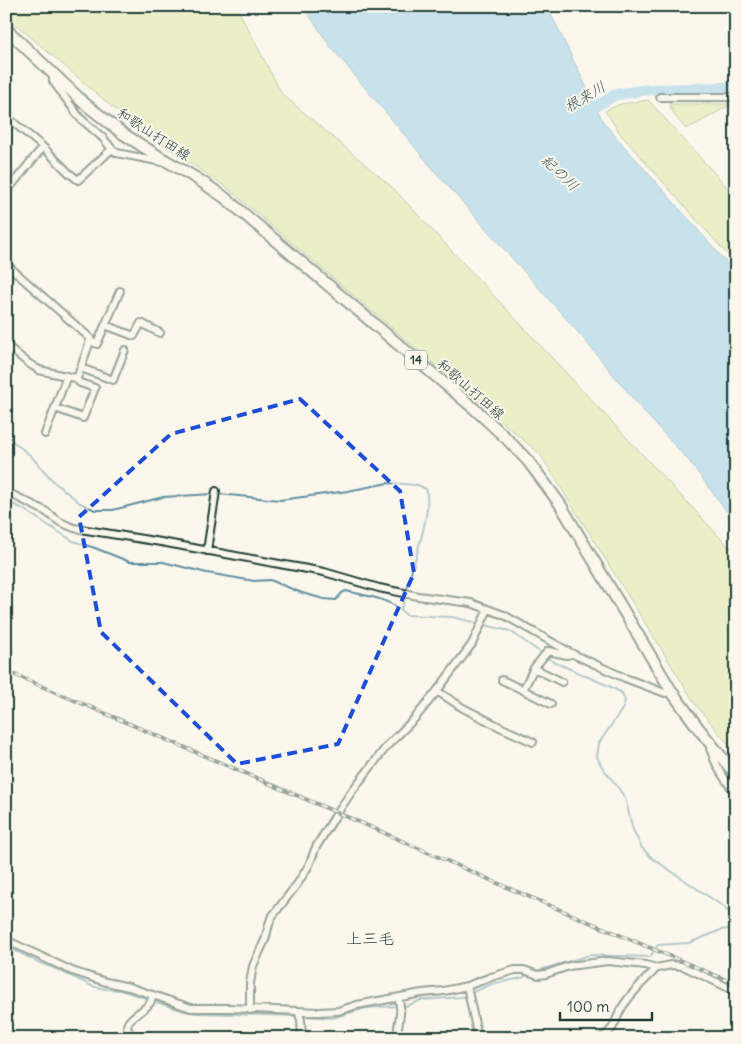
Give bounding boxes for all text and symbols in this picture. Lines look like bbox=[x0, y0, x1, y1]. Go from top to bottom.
water label: 根来川 bbox=[561, 77, 609, 116]
street label: 和歌山打田線 bbox=[114, 104, 194, 164]
water label: 紀の川 bbox=[538, 150, 583, 195]
road number: 14 bbox=[405, 350, 427, 370]
street label: 和歌山打田線 bbox=[433, 355, 509, 423]
district label: 上三毛 bbox=[346, 928, 394, 948]
scale bar bbox=[560, 989, 652, 1021]
text: 100 m bbox=[567, 997, 609, 1016]

